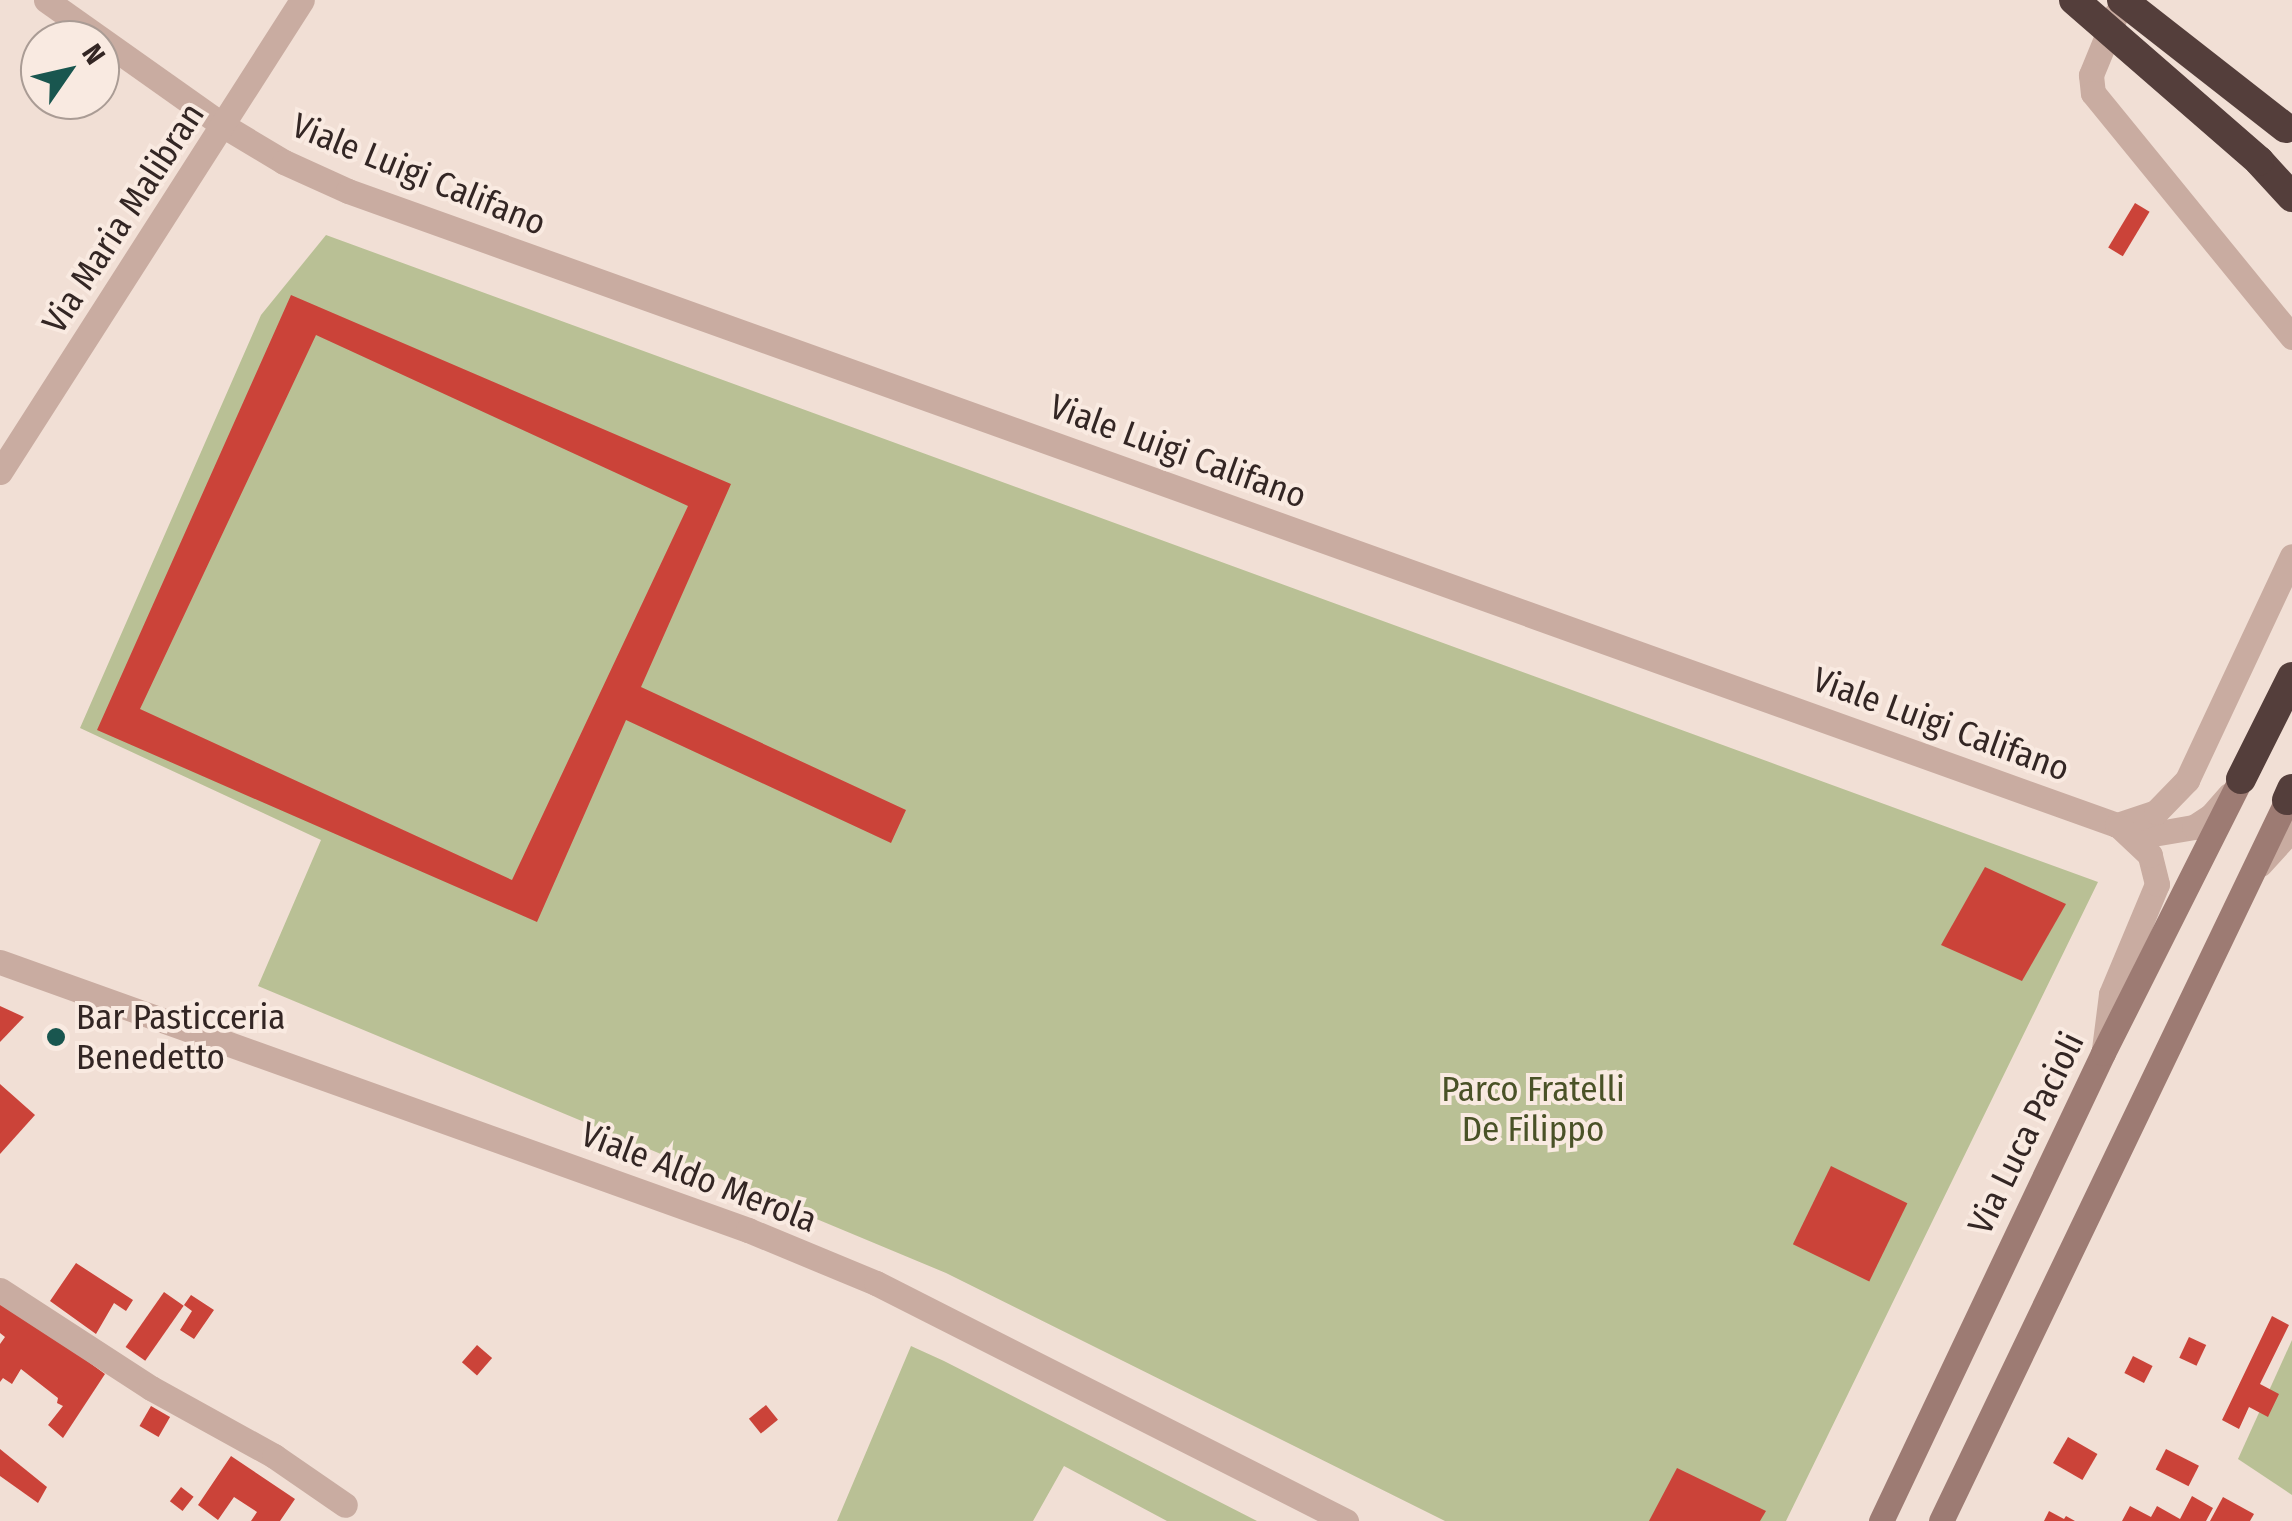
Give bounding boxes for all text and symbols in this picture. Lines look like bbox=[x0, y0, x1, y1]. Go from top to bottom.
north arrow bbox=[20, 20, 120, 120]
text: N bbox=[75, 38, 112, 70]
street label: Via Maria Malibran bbox=[33, 95, 213, 341]
street label: Viale Luigi Califano bbox=[286, 104, 552, 244]
street label: Viale Luigi Califano bbox=[1044, 385, 1312, 517]
street label: Viale Luigi Califano bbox=[1807, 658, 2075, 790]
place label: Bar Pasticceria Benedetto bbox=[76, 996, 285, 1078]
street label: Via Luca Pacioli bbox=[1959, 1025, 2093, 1241]
marker: Bar Pasticceria Benedetto bbox=[45, 1026, 67, 1048]
park label: Parco Fratelli De Filippo bbox=[1441, 1068, 1625, 1150]
street label: Viale Aldo Merola bbox=[575, 1113, 823, 1241]

